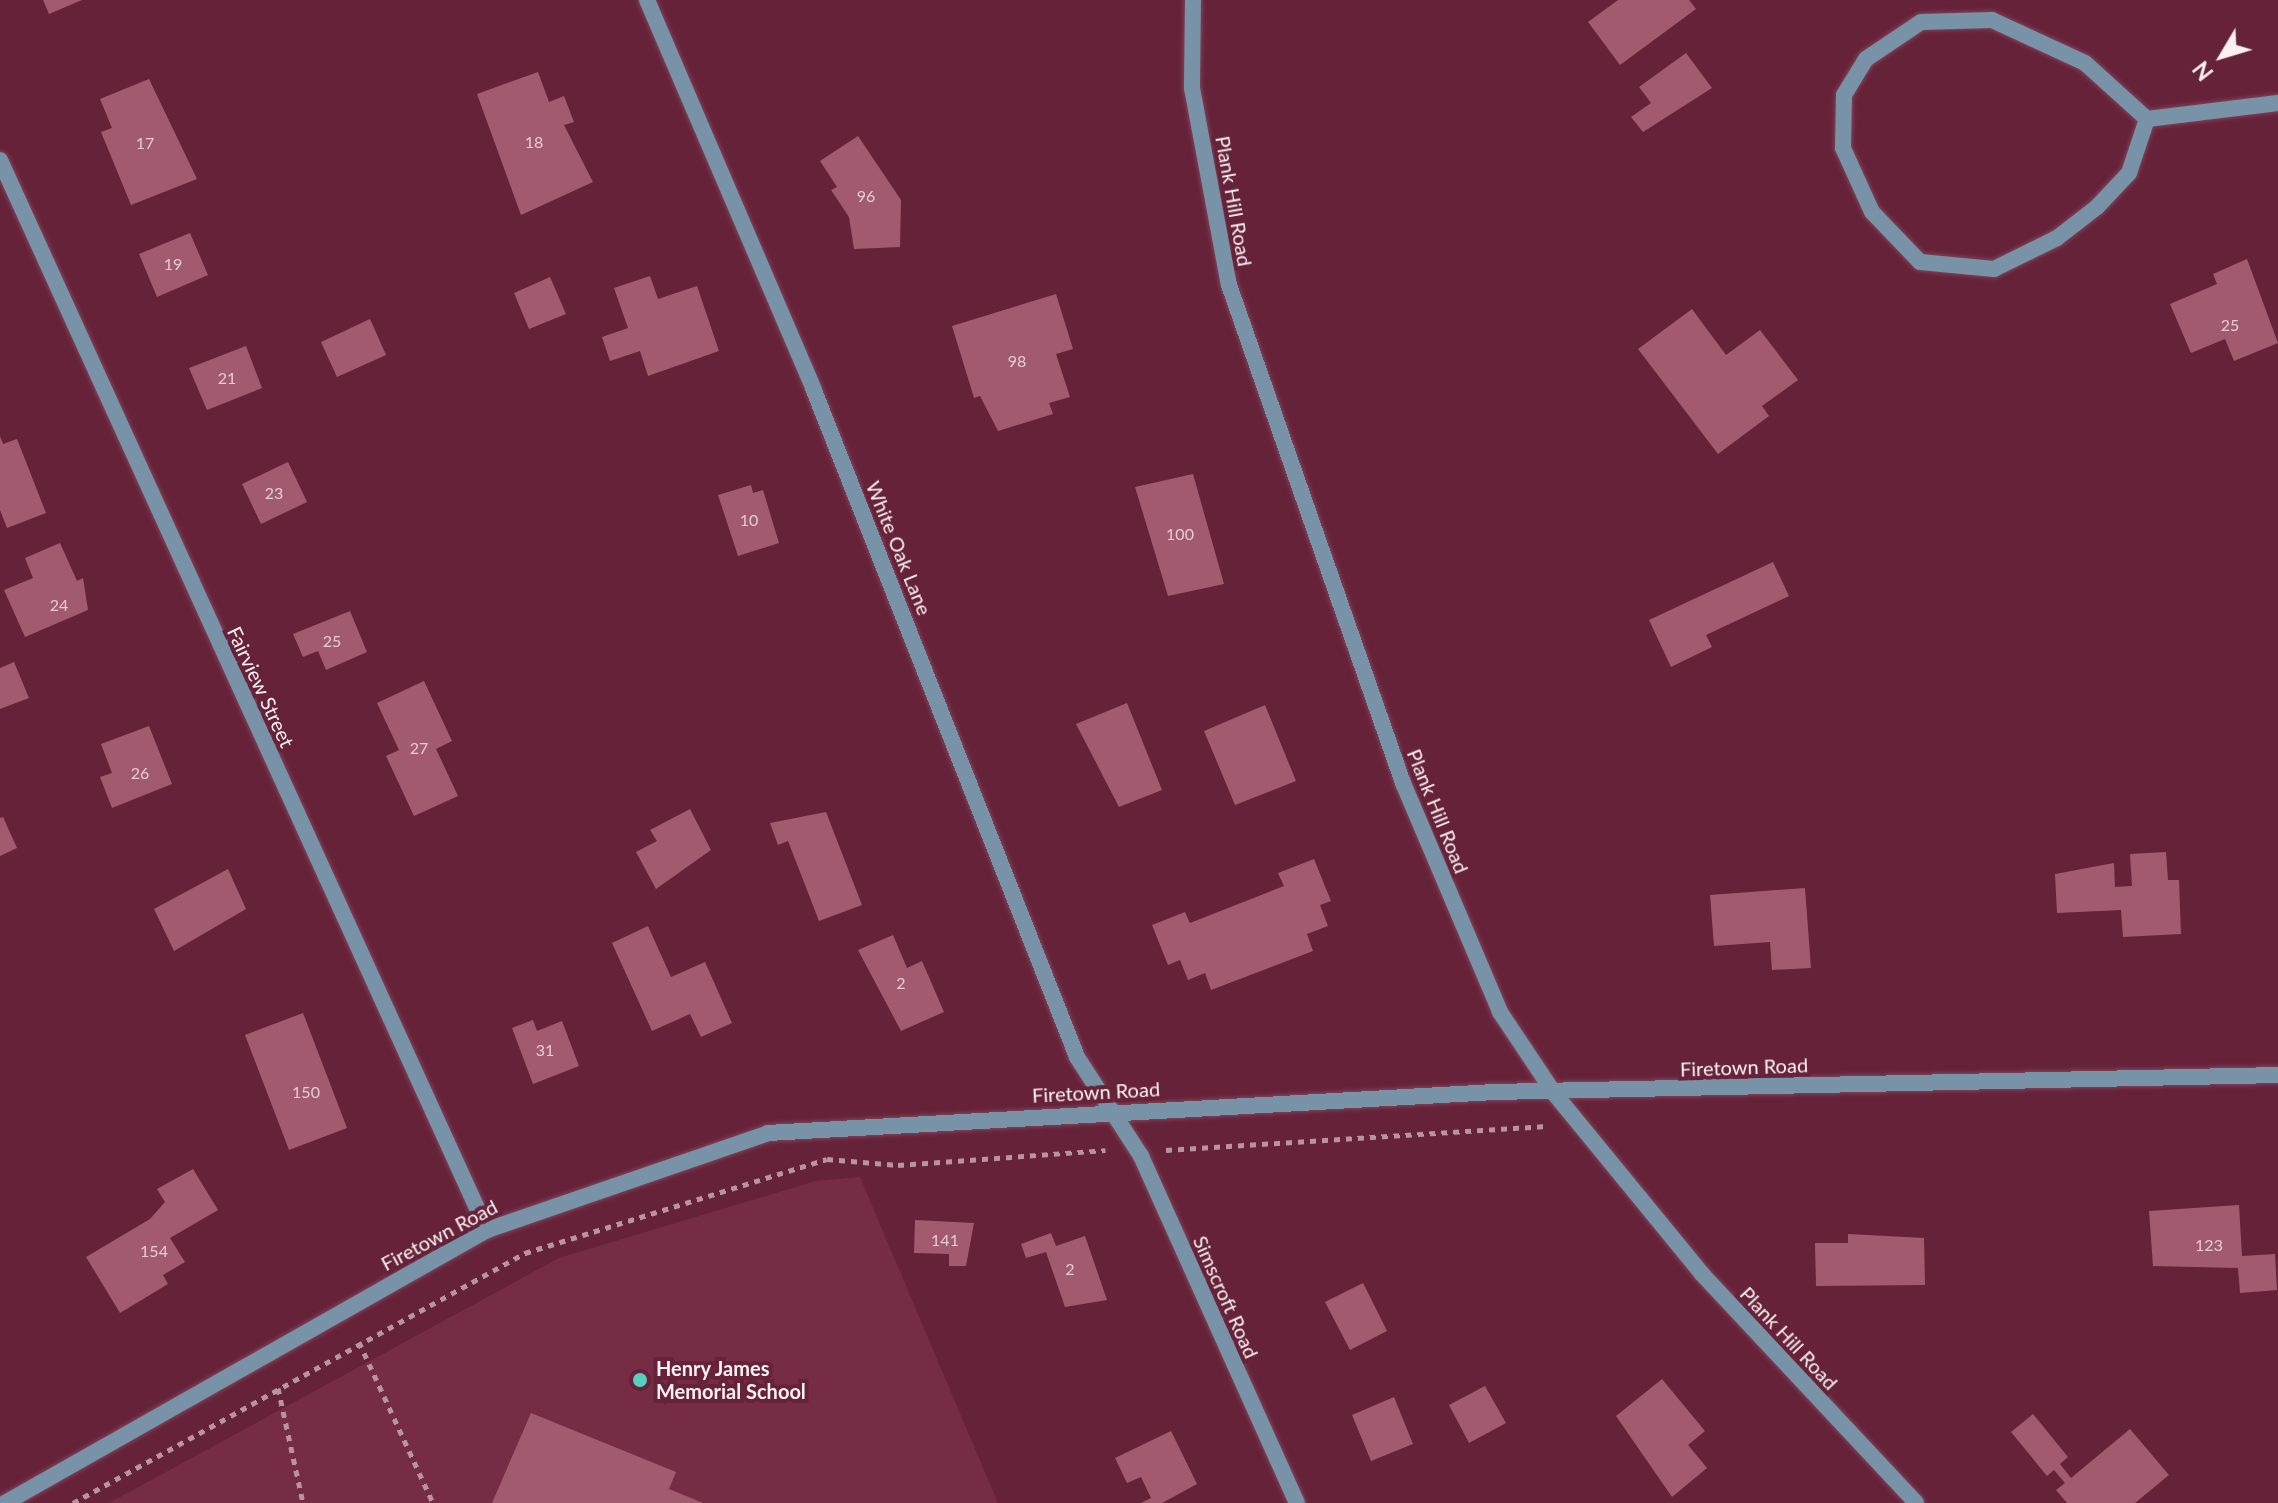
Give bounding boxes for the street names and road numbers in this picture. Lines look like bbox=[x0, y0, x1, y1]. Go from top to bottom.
street label: Plank Hill Road bbox=[1211, 134, 1257, 268]
street label: White Oak Lane bbox=[861, 478, 937, 618]
street label: Fairview Street bbox=[222, 623, 300, 751]
street label: Plank Hill Road bbox=[1402, 745, 1474, 877]
street label: Firetown Road bbox=[1680, 1053, 1808, 1081]
street label: Firetown Road bbox=[1031, 1077, 1161, 1107]
street label: Firetown Road bbox=[377, 1194, 501, 1276]
street label: Simscroft Road bbox=[1188, 1232, 1264, 1362]
street label: Plank Hill Road bbox=[1735, 1282, 1843, 1394]

